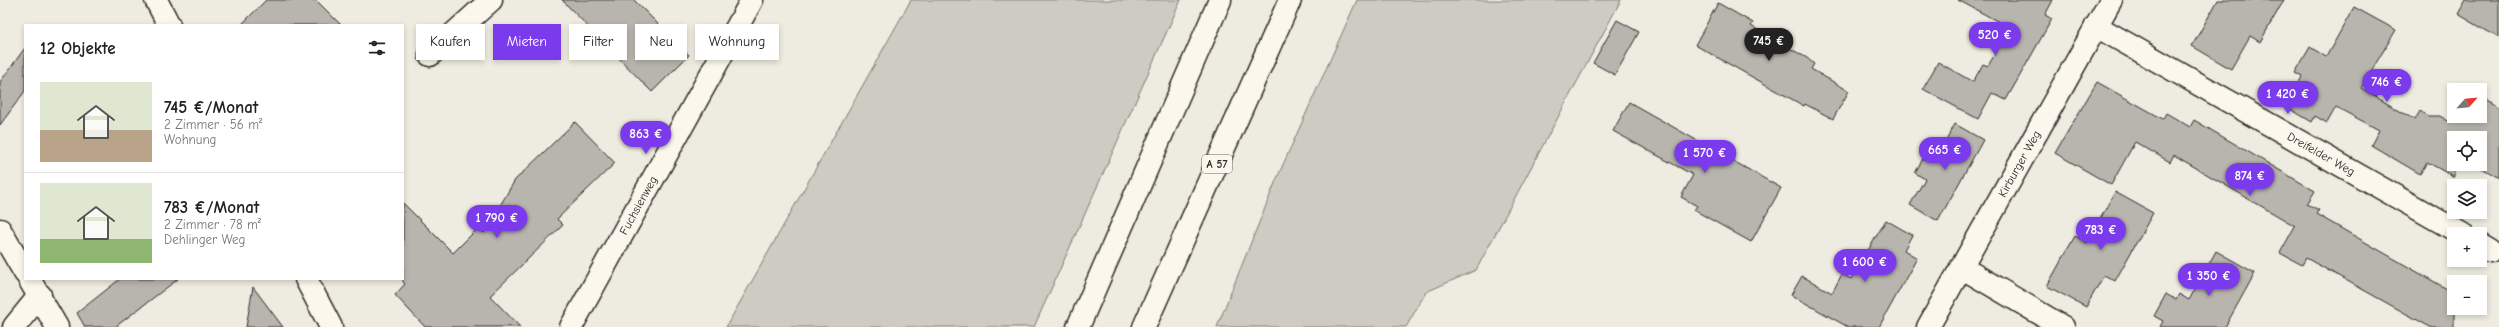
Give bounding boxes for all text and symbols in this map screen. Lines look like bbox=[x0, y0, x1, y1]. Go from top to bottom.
pin: 520 € bbox=[1967, 22, 2023, 56]
chip: Kaufen bbox=[416, 24, 485, 60]
chip: Mieten bbox=[493, 24, 561, 60]
chip: Filter bbox=[569, 24, 627, 60]
chip: Neu bbox=[635, 24, 687, 60]
chip: Wohnung bbox=[695, 24, 779, 60]
text: 520 € bbox=[1978, 27, 2012, 42]
pin: 745 € bbox=[1741, 28, 1797, 62]
text: 745 € bbox=[1753, 33, 1785, 48]
icon: filters bbox=[366, 37, 388, 59]
text: 12 Objekte bbox=[40, 39, 116, 58]
pin: 746 € bbox=[2359, 69, 2415, 103]
text: 746 € bbox=[2371, 74, 2403, 89]
pin: 1 420 € bbox=[2251, 81, 2325, 115]
north arrow bbox=[2447, 83, 2487, 123]
map controls bbox=[2447, 83, 2487, 315]
text: 1 420 € bbox=[2266, 86, 2310, 101]
icon: home bbox=[72, 98, 120, 146]
text: 745 €/Monat bbox=[164, 98, 258, 117]
text: 2 Zimmer · 56 m² bbox=[164, 117, 262, 132]
pin: 863 € bbox=[618, 121, 674, 155]
text: 863 € bbox=[629, 126, 663, 141]
street label: Kirburger Weg bbox=[1995, 128, 2044, 200]
street label: Dreifelder Weg bbox=[2285, 129, 2358, 179]
button: locate bbox=[2447, 131, 2487, 171]
text: Wohnung bbox=[164, 132, 217, 147]
pin: 665 € bbox=[1917, 137, 1973, 171]
pin: 1 570 € bbox=[1668, 140, 1742, 174]
text: 665 € bbox=[1928, 142, 1962, 157]
text: 1 570 € bbox=[1683, 145, 1727, 160]
road number: A 57 bbox=[1202, 155, 1232, 173]
pin: 874 € bbox=[2222, 163, 2278, 197]
text: 874 € bbox=[2234, 168, 2266, 183]
street label: Fuchsienweg bbox=[616, 174, 660, 237]
button: layers bbox=[2447, 179, 2487, 219]
text: 783 €/Monat bbox=[164, 198, 259, 217]
icon: home bbox=[72, 199, 120, 247]
pin: 1 790 € bbox=[460, 205, 534, 239]
text: 1 790 € bbox=[475, 210, 519, 225]
text: 2 Zimmer · 78 m² bbox=[164, 217, 261, 232]
pin: 783 € bbox=[2073, 217, 2129, 251]
text: 783 € bbox=[2085, 222, 2117, 237]
button: + bbox=[2447, 227, 2487, 267]
text: Dehlinger Weg bbox=[164, 232, 245, 247]
pin: 1 600 € bbox=[1828, 249, 1902, 283]
text: 1 600 € bbox=[1843, 254, 1888, 269]
pin: 1 350 € bbox=[2172, 263, 2246, 297]
text: 1 350 € bbox=[2187, 268, 2231, 283]
button: − bbox=[2447, 275, 2487, 315]

